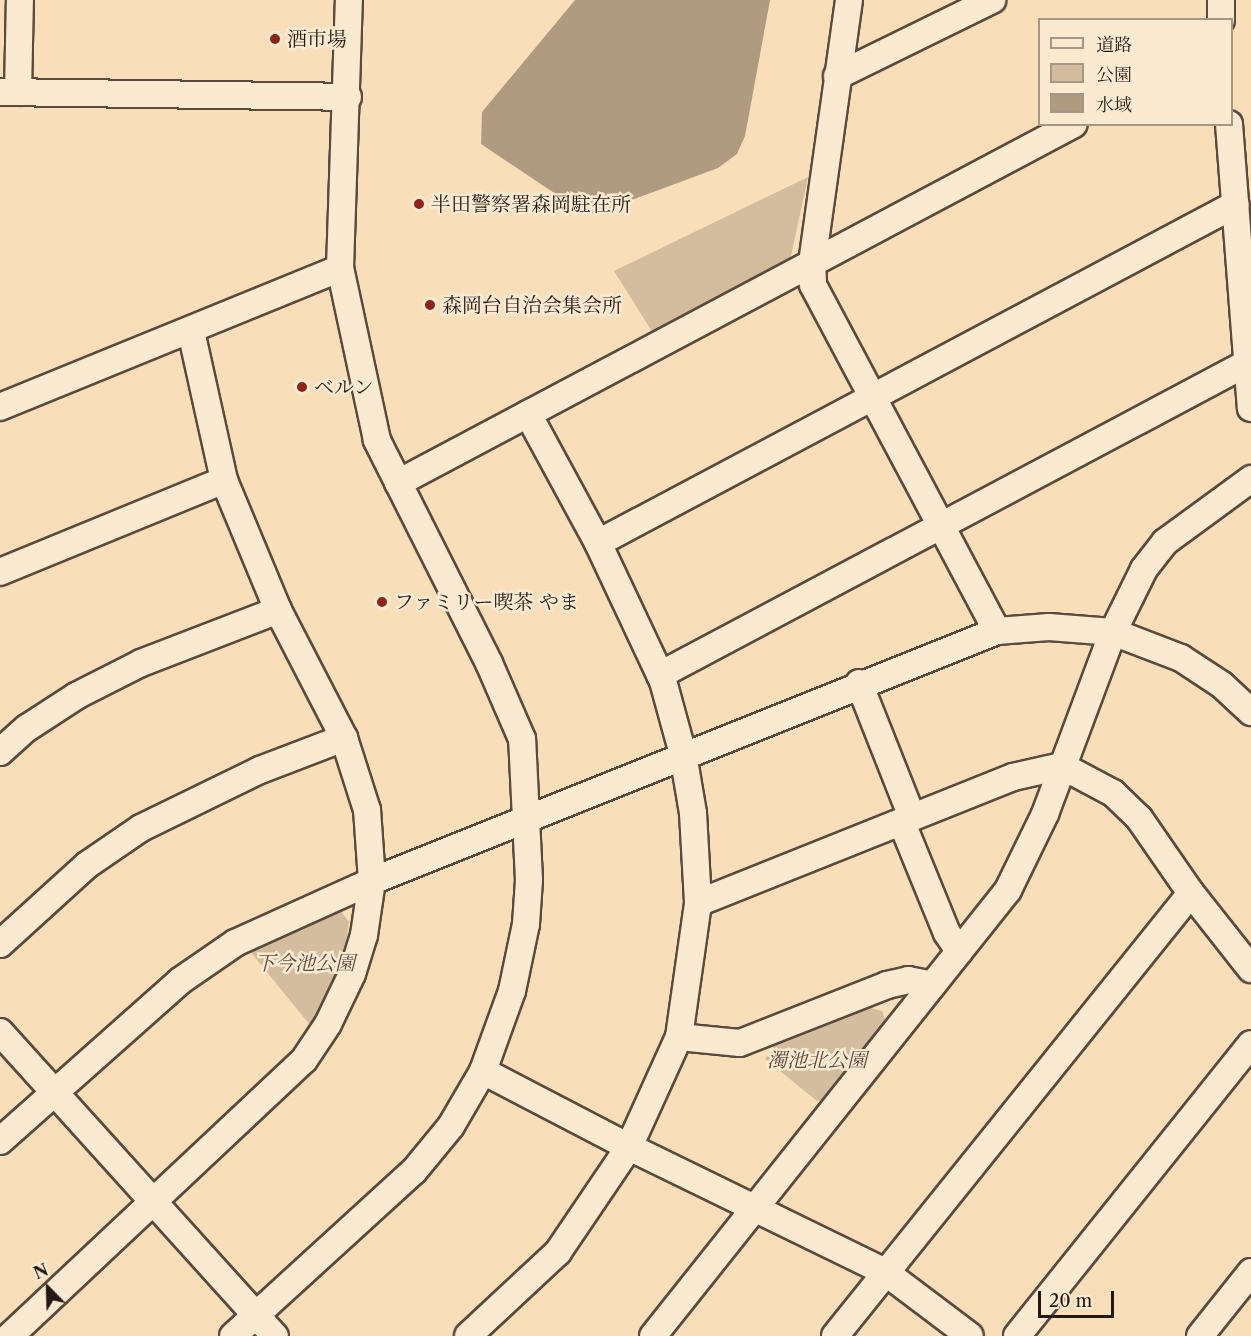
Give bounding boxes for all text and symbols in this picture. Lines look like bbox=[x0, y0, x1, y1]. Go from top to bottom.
legend bbox=[1038, 18, 1233, 126]
place label: 酒市場 bbox=[287, 27, 347, 51]
marker: 酒市場 bbox=[268, 32, 282, 46]
text: 道路 bbox=[1096, 34, 1132, 56]
text: 公園 bbox=[1096, 64, 1132, 86]
text: 水域 bbox=[1096, 94, 1132, 116]
place label: 半田警察署森岡駐在所 bbox=[431, 192, 631, 216]
marker: 半田警察署森岡駐在所 bbox=[412, 197, 426, 211]
place label: 森岡台自治会集会所 bbox=[442, 293, 622, 317]
marker: 森岡台自治会集会所 bbox=[423, 298, 437, 312]
place label: ベルン bbox=[314, 375, 374, 399]
marker: ベルン bbox=[295, 380, 309, 394]
place label: ファミリー喫茶 やま bbox=[394, 590, 579, 614]
marker: ファミリー喫茶 やま bbox=[375, 595, 389, 609]
park label: 下今池公園 bbox=[255, 951, 355, 975]
park label: 濁池北公園 bbox=[767, 1048, 867, 1072]
north arrow bbox=[18, 1258, 78, 1318]
text: N bbox=[31, 1260, 51, 1283]
scale bar bbox=[1041, 1279, 1118, 1317]
text: 20 m bbox=[1049, 1290, 1092, 1312]

